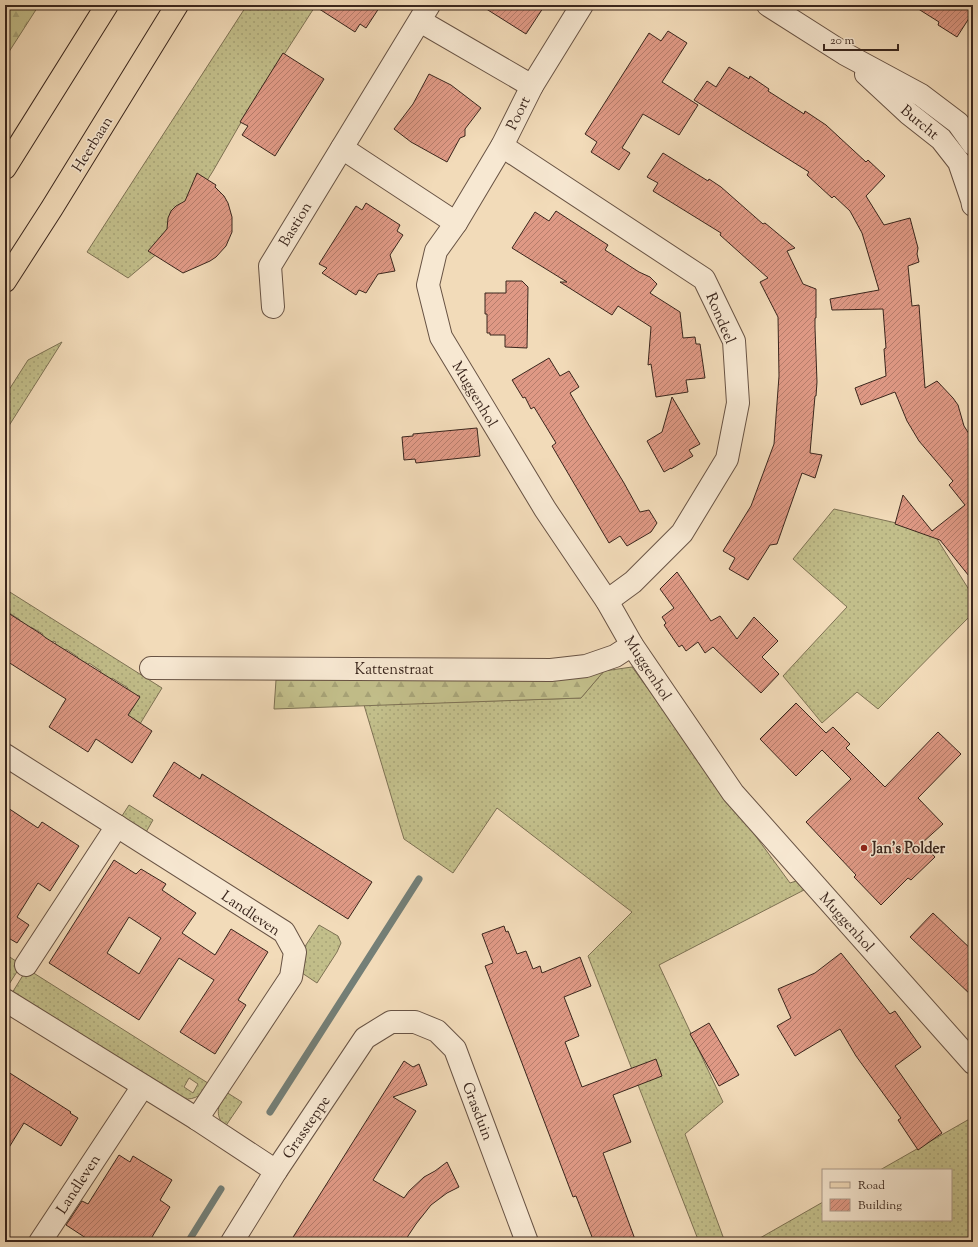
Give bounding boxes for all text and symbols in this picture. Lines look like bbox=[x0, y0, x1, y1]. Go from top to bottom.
scale bar bbox=[824, 26, 898, 52]
text: 20 m bbox=[830, 32, 855, 50]
street label: Poort bbox=[502, 93, 536, 134]
street label: Burcht bbox=[895, 101, 943, 145]
street label: Heerbaan bbox=[68, 113, 119, 177]
street label: Bastion bbox=[275, 198, 318, 251]
street label: Rondeel bbox=[699, 290, 740, 347]
street label: Muggenhol bbox=[446, 358, 502, 432]
street label: Muggenhol bbox=[618, 632, 676, 705]
street label: Kattenstraat bbox=[354, 660, 434, 681]
place label: Jan's Polder bbox=[871, 839, 946, 860]
marker: Jan's Polder bbox=[859, 843, 869, 853]
street label: Landleven bbox=[216, 887, 284, 942]
street label: Muggenhol bbox=[813, 889, 878, 957]
street label: Grasduin bbox=[456, 1079, 497, 1144]
street label: Grassteppe bbox=[278, 1092, 336, 1164]
street label: Landleven bbox=[52, 1151, 106, 1219]
legend bbox=[822, 1169, 952, 1221]
text: Road bbox=[858, 1177, 885, 1195]
text: Building bbox=[858, 1197, 902, 1215]

